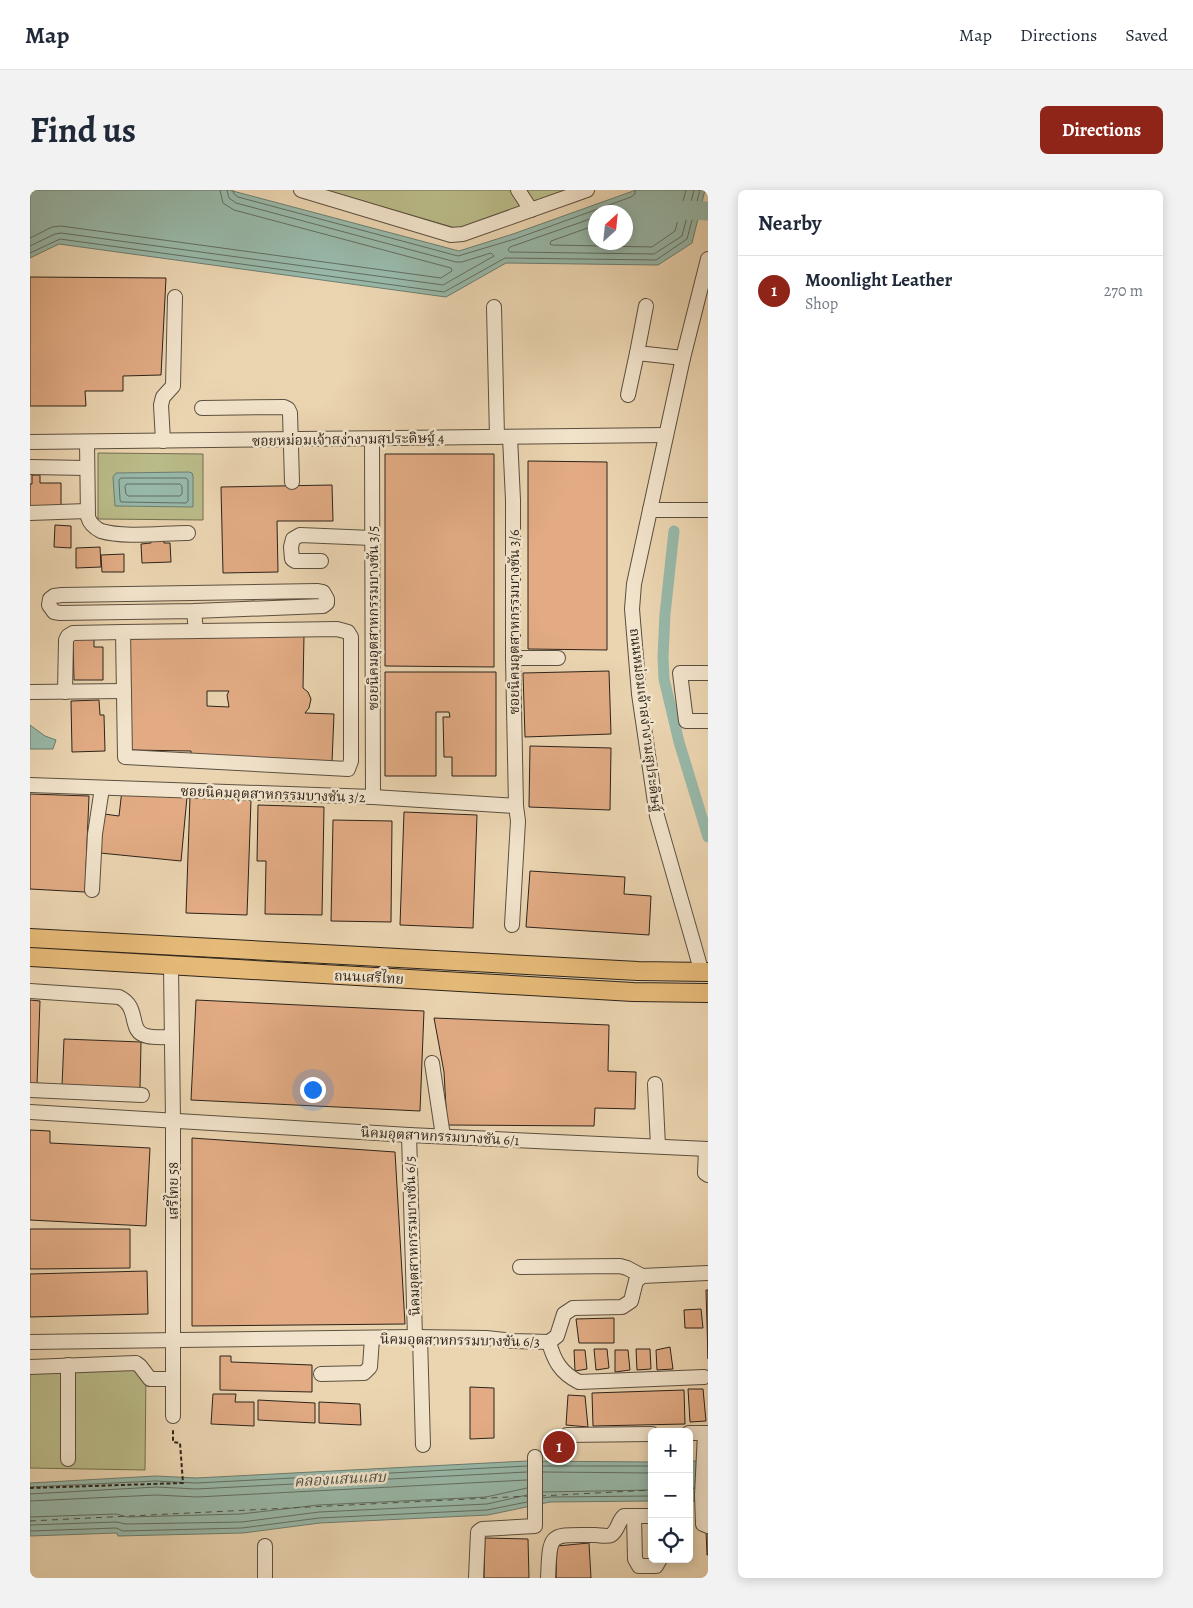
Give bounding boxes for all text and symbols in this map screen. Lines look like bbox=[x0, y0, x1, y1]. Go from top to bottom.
text: Map bbox=[25, 19, 69, 51]
text: Map bbox=[959, 23, 992, 47]
text: Directions bbox=[1020, 23, 1097, 47]
text: Saved bbox=[1125, 23, 1168, 47]
text: Find us bbox=[30, 106, 136, 154]
button: Directions bbox=[1040, 106, 1163, 154]
north arrow bbox=[588, 205, 633, 250]
text: Nearby bbox=[758, 209, 821, 237]
text: Moonlight Leather bbox=[805, 267, 952, 293]
text: 1 bbox=[771, 280, 777, 302]
text: 270 m bbox=[1104, 280, 1143, 302]
text: Shop bbox=[805, 293, 838, 315]
street label: ซอยหม่อมเจ้าสง่างามสุประดิษฐ์ 4 bbox=[252, 428, 444, 451]
street label: ซอยนิคมอุตสาหกรรมบางชัน 3/5 bbox=[364, 526, 383, 710]
street label: ซอยนิคมอุตสาหกรรมบางชัน 3/6 bbox=[505, 530, 524, 714]
street label: ถนนหม่อมเจ้าสง่างามสุประดิษฐ์ bbox=[625, 627, 666, 813]
street label: ซอยนิคมอุตสาหกรรมบางชัน 3/2 bbox=[180, 782, 366, 807]
street label: ถนนเสรีไทย bbox=[334, 965, 404, 989]
your location bbox=[300, 1077, 326, 1103]
street label: นิคมอุตสาหกรรมบางชัน 6/1 bbox=[360, 1123, 520, 1150]
street label: นิคมอุตสาหกรรมบางชัน 6/5 bbox=[400, 1156, 425, 1316]
street label: เสรีไทย 58 bbox=[163, 1162, 183, 1220]
street label: นิคมอุตสาหกรรมบางชัน 6/3 bbox=[380, 1330, 540, 1351]
pin: 1 bbox=[543, 1428, 575, 1466]
map controls bbox=[648, 1428, 693, 1563]
button: + bbox=[648, 1428, 693, 1473]
water label: คลองแสนแสบ bbox=[294, 1467, 388, 1491]
button: − bbox=[648, 1473, 693, 1518]
button: locate bbox=[648, 1518, 693, 1563]

